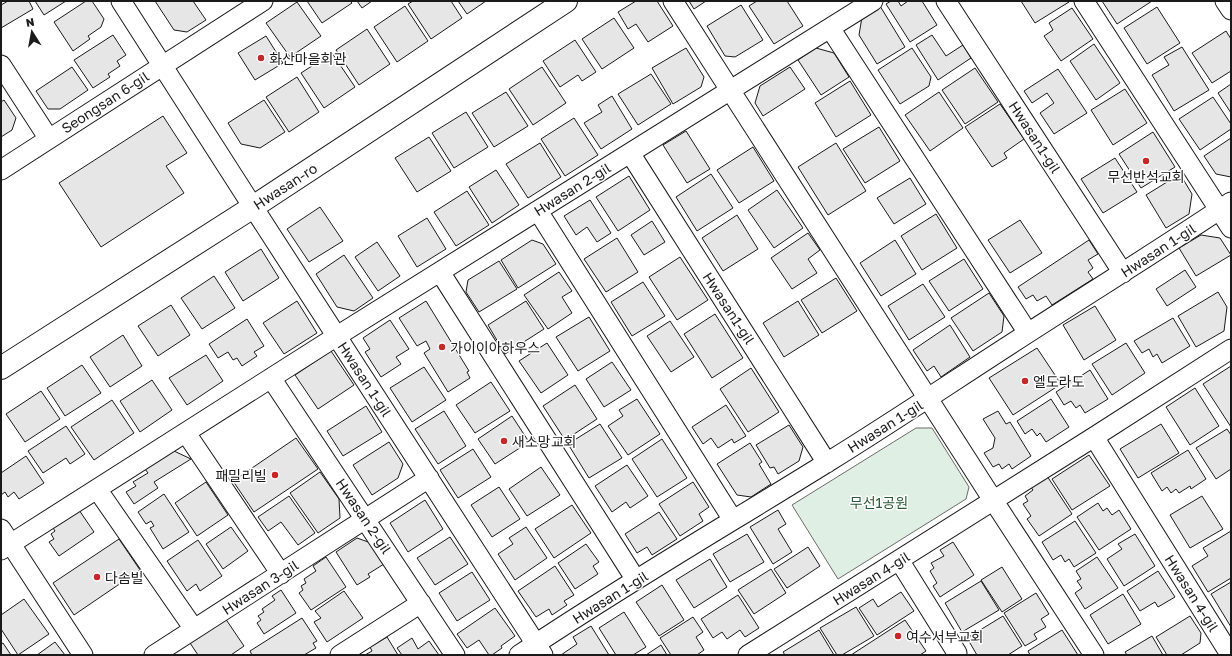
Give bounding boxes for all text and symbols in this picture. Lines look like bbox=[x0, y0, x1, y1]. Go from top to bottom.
north arrow bbox=[12, 12, 52, 52]
text: N bbox=[25, 15, 35, 29]
place label: 화산마을회관 bbox=[269, 50, 346, 67]
marker: 화산마을회관 bbox=[256, 53, 266, 63]
street label: Seongsan 6-gil bbox=[58, 67, 152, 137]
street label: Hwasan1-gil bbox=[1005, 98, 1065, 176]
marker: 무선반석교회 bbox=[1141, 156, 1151, 166]
street label: Hwasan-ro bbox=[250, 159, 320, 213]
street label: Hwasan 2-gil bbox=[530, 159, 614, 219]
place label: 무선반석교회 bbox=[1107, 168, 1185, 185]
street label: Hwasan 1-gil bbox=[1117, 219, 1199, 281]
street label: Hwasan1-gil bbox=[699, 269, 759, 347]
street label: Hwasan 1-gil bbox=[334, 338, 396, 420]
place label: 가이이아하우스 bbox=[450, 339, 540, 356]
marker: 가이이아하우스 bbox=[437, 342, 447, 352]
place label: 엘도라도 bbox=[1033, 373, 1085, 390]
marker: 엘도라도 bbox=[1020, 376, 1030, 386]
street label: Hwasan 1-gil bbox=[844, 396, 926, 456]
place label: 새소망교회 bbox=[512, 433, 576, 450]
marker: 새소망교회 bbox=[499, 436, 509, 446]
place label: 패밀리빌 bbox=[215, 467, 267, 484]
marker: 패밀리빌 bbox=[270, 470, 280, 480]
street label: Hwasan 2-gil bbox=[333, 475, 395, 557]
park label: 무선1공원 bbox=[850, 494, 908, 511]
street label: Hwasan 4-gil bbox=[829, 548, 913, 608]
street label: Hwasan 4-gil bbox=[1162, 551, 1222, 635]
street label: Hwasan 3-gil bbox=[219, 556, 301, 618]
street label: Hwasan 1-gil bbox=[569, 567, 651, 627]
place label: 다솜빌 bbox=[105, 569, 144, 586]
marker: 다솜빌 bbox=[92, 572, 102, 582]
place label: 여수서부교회 bbox=[906, 628, 983, 645]
marker: 여수서부교회 bbox=[893, 631, 903, 641]

